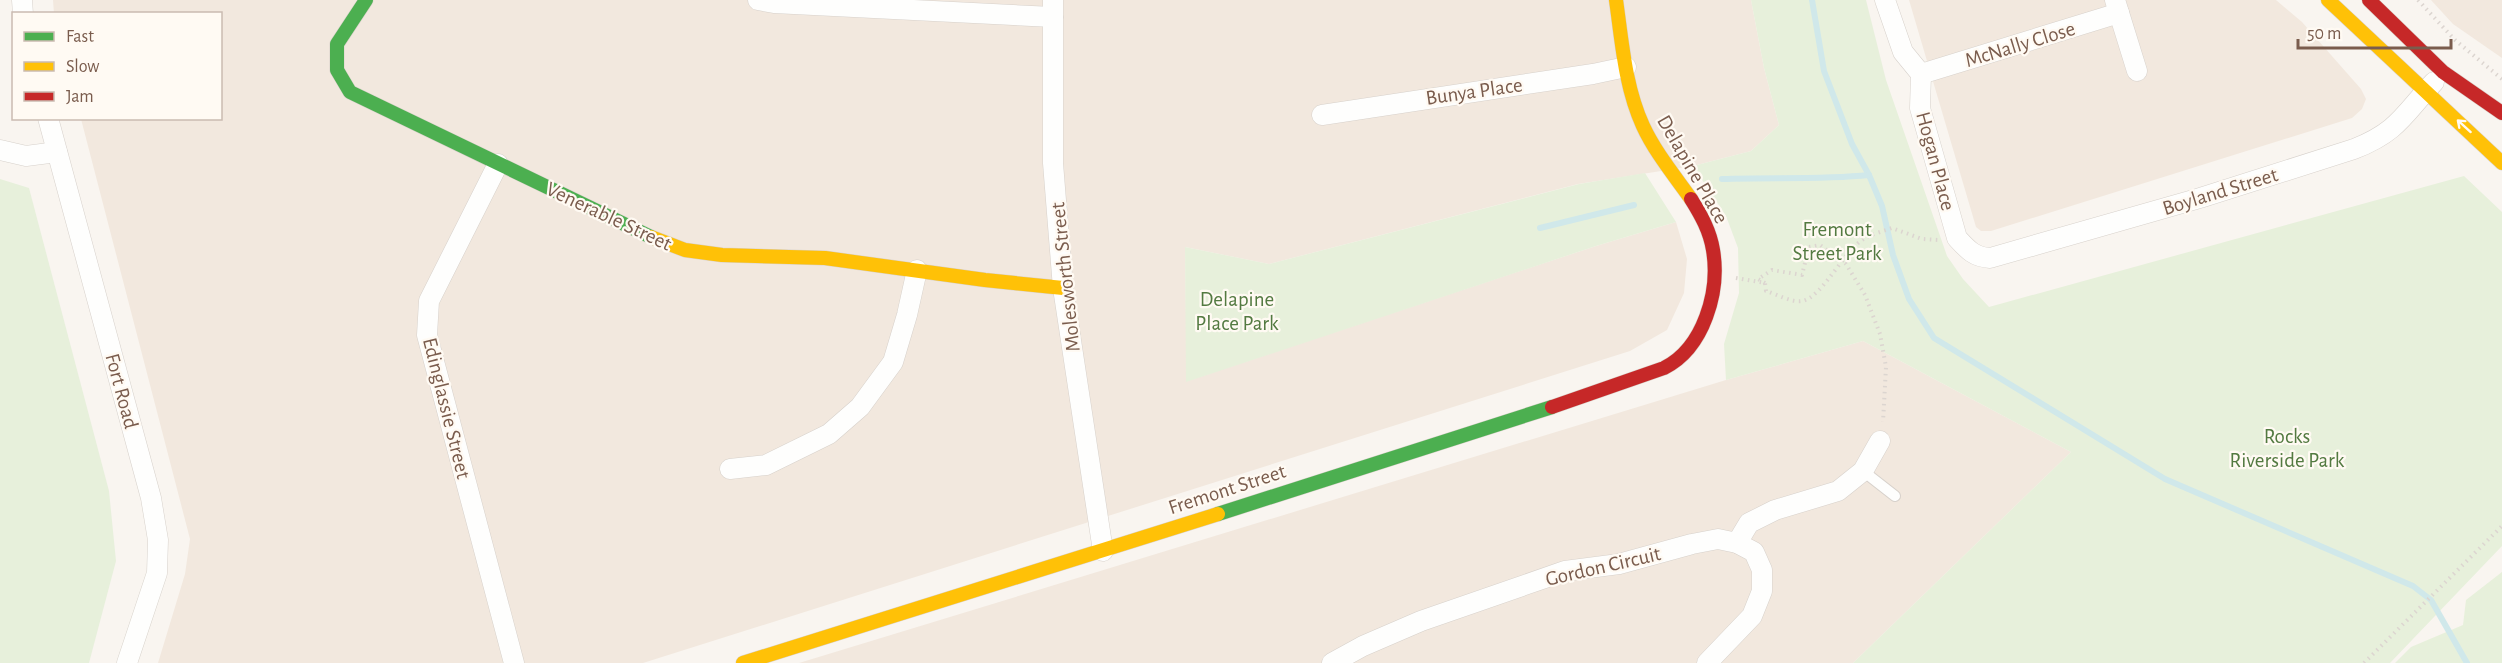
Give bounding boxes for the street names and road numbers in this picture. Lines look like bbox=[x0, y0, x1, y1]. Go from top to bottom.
street label: McNally Close bbox=[1963, 18, 2078, 71]
street label: Bunya Place bbox=[1424, 74, 1524, 109]
street label: Hogan Place bbox=[1912, 109, 1959, 213]
street label: Delapine Place bbox=[1653, 111, 1732, 227]
street label: Boyland Street bbox=[2160, 164, 2281, 219]
street label: Venerable Street bbox=[543, 178, 675, 255]
street label: Molesworth Street bbox=[1047, 201, 1084, 353]
street label: Edinglassie Street bbox=[419, 335, 474, 481]
street label: Fort Road bbox=[101, 351, 142, 431]
street label: Fremont Street bbox=[1166, 461, 1289, 518]
street label: Gordon Circuit bbox=[1543, 543, 1663, 590]

